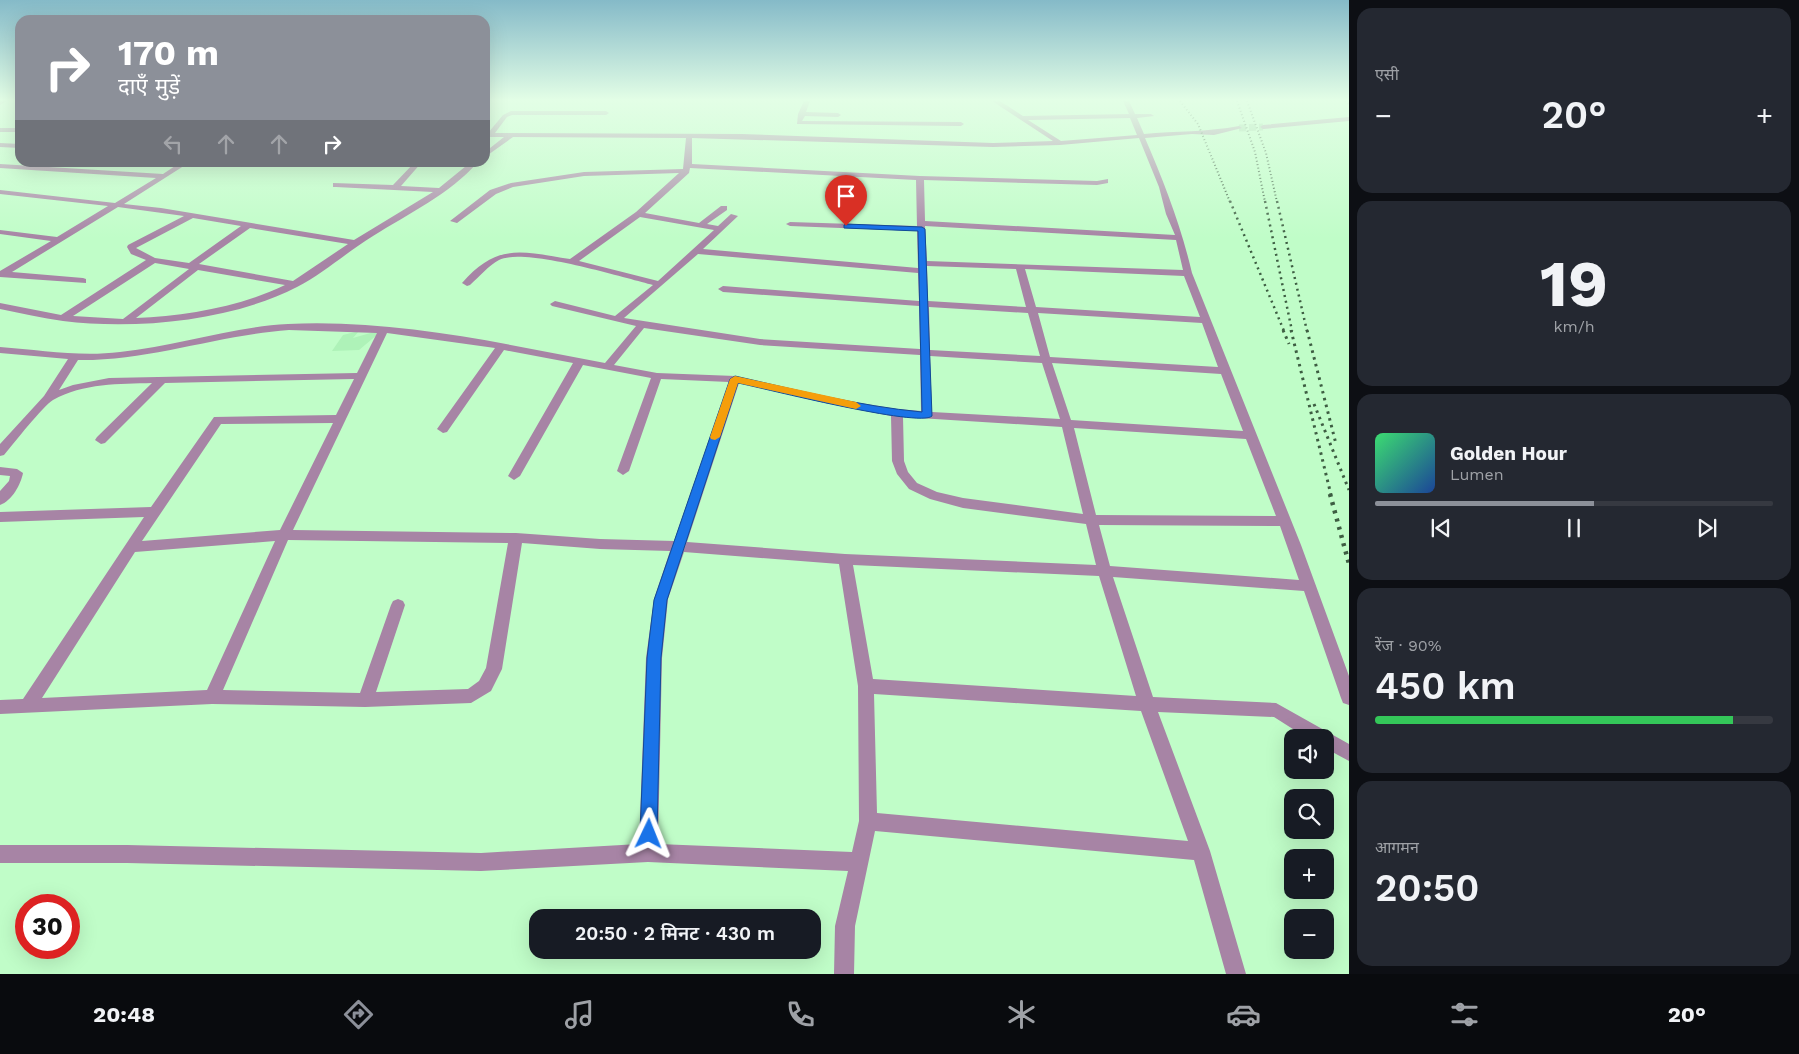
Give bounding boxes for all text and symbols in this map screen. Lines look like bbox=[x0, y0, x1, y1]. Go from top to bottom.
text: 170 m bbox=[118, 32, 219, 74]
icon: right bbox=[35, 35, 100, 100]
text: एसी bbox=[1375, 65, 1399, 84]
text: दाएँ मुड़ें bbox=[118, 74, 180, 99]
text: 20° bbox=[1542, 93, 1606, 137]
text: − bbox=[1375, 99, 1392, 132]
text: + bbox=[1756, 99, 1773, 132]
icon: left bbox=[159, 130, 187, 158]
icon: ahead bbox=[212, 130, 240, 158]
icon: ahead bbox=[265, 130, 293, 158]
icon: right bbox=[318, 130, 346, 158]
pin bbox=[825, 175, 867, 226]
icon: arrive bbox=[832, 182, 860, 210]
text: 19 bbox=[1540, 246, 1608, 322]
text: km/h bbox=[1553, 317, 1595, 336]
text: Golden Hour bbox=[1450, 442, 1567, 465]
text: Lumen bbox=[1450, 465, 1504, 484]
icon: previous bbox=[1427, 514, 1455, 542]
icon: pause bbox=[1560, 514, 1588, 542]
icon: next bbox=[1693, 514, 1721, 542]
text: रेंज · 90% bbox=[1375, 636, 1441, 655]
text: 450 km bbox=[1375, 664, 1516, 708]
map controls bbox=[1284, 729, 1334, 959]
button: sound bbox=[1284, 729, 1334, 779]
button: search bbox=[1284, 789, 1334, 839]
position arrow bbox=[622, 807, 674, 859]
text: आगमन bbox=[1375, 838, 1419, 857]
button: + bbox=[1284, 849, 1334, 899]
text: 20:50 bbox=[1375, 866, 1479, 910]
speed limit sign: 30 bbox=[15, 894, 80, 959]
button: − bbox=[1284, 909, 1334, 959]
text: 20:50 · 2 मिनट · 430 m bbox=[575, 922, 775, 945]
icon: directions bbox=[341, 997, 376, 1032]
icon: music bbox=[562, 997, 597, 1032]
icon: phone bbox=[783, 997, 818, 1032]
icon: climate bbox=[1004, 997, 1039, 1032]
icon: car bbox=[1226, 997, 1261, 1032]
icon: filters bbox=[1447, 997, 1482, 1032]
text: 20:48 bbox=[93, 1002, 155, 1027]
text: 20° bbox=[1668, 1002, 1706, 1027]

